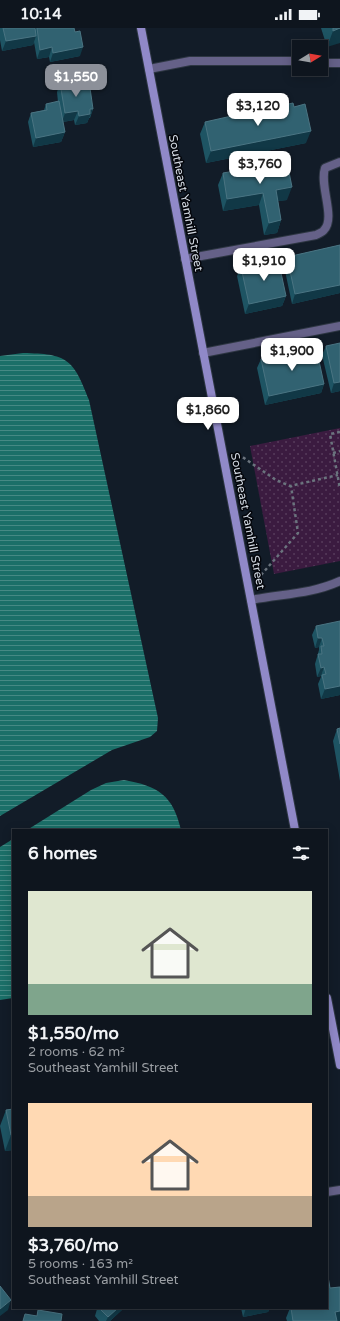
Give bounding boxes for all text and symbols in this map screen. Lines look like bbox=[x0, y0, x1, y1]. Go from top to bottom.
text: 10:14 bbox=[20, 5, 62, 23]
north arrow bbox=[292, 40, 328, 76]
map controls bbox=[292, 40, 328, 76]
pin: $1,550 bbox=[43, 64, 109, 98]
text: $1,550 bbox=[54, 69, 98, 85]
pin: $3,120 bbox=[225, 93, 291, 127]
text: $3,120 bbox=[236, 98, 280, 114]
street label: Southeast Yamhill Street bbox=[166, 133, 206, 273]
pin: $3,760 bbox=[227, 151, 293, 185]
text: $3,760 bbox=[238, 156, 282, 172]
pin: $1,910 bbox=[231, 248, 297, 282]
text: $1,910 bbox=[242, 253, 286, 269]
pin: $1,900 bbox=[259, 338, 325, 372]
text: $1,900 bbox=[270, 343, 314, 359]
pin: $1,860 bbox=[175, 397, 241, 431]
text: $1,860 bbox=[186, 402, 230, 418]
street label: Southeast Yamhill Street bbox=[228, 451, 268, 591]
icon: filters bbox=[290, 842, 312, 864]
text: 6 homes bbox=[28, 843, 97, 864]
icon: home bbox=[134, 917, 206, 989]
text: $1,550/mo bbox=[28, 1023, 119, 1044]
text: 2 rooms · 62 m² bbox=[28, 1044, 125, 1060]
text: Southeast Yamhill Street bbox=[28, 1060, 179, 1076]
icon: home bbox=[134, 1129, 206, 1201]
text: $3,760/mo bbox=[28, 1235, 119, 1256]
text: 5 rooms · 163 m² bbox=[28, 1256, 133, 1272]
text: Southeast Yamhill Street bbox=[28, 1272, 179, 1288]

